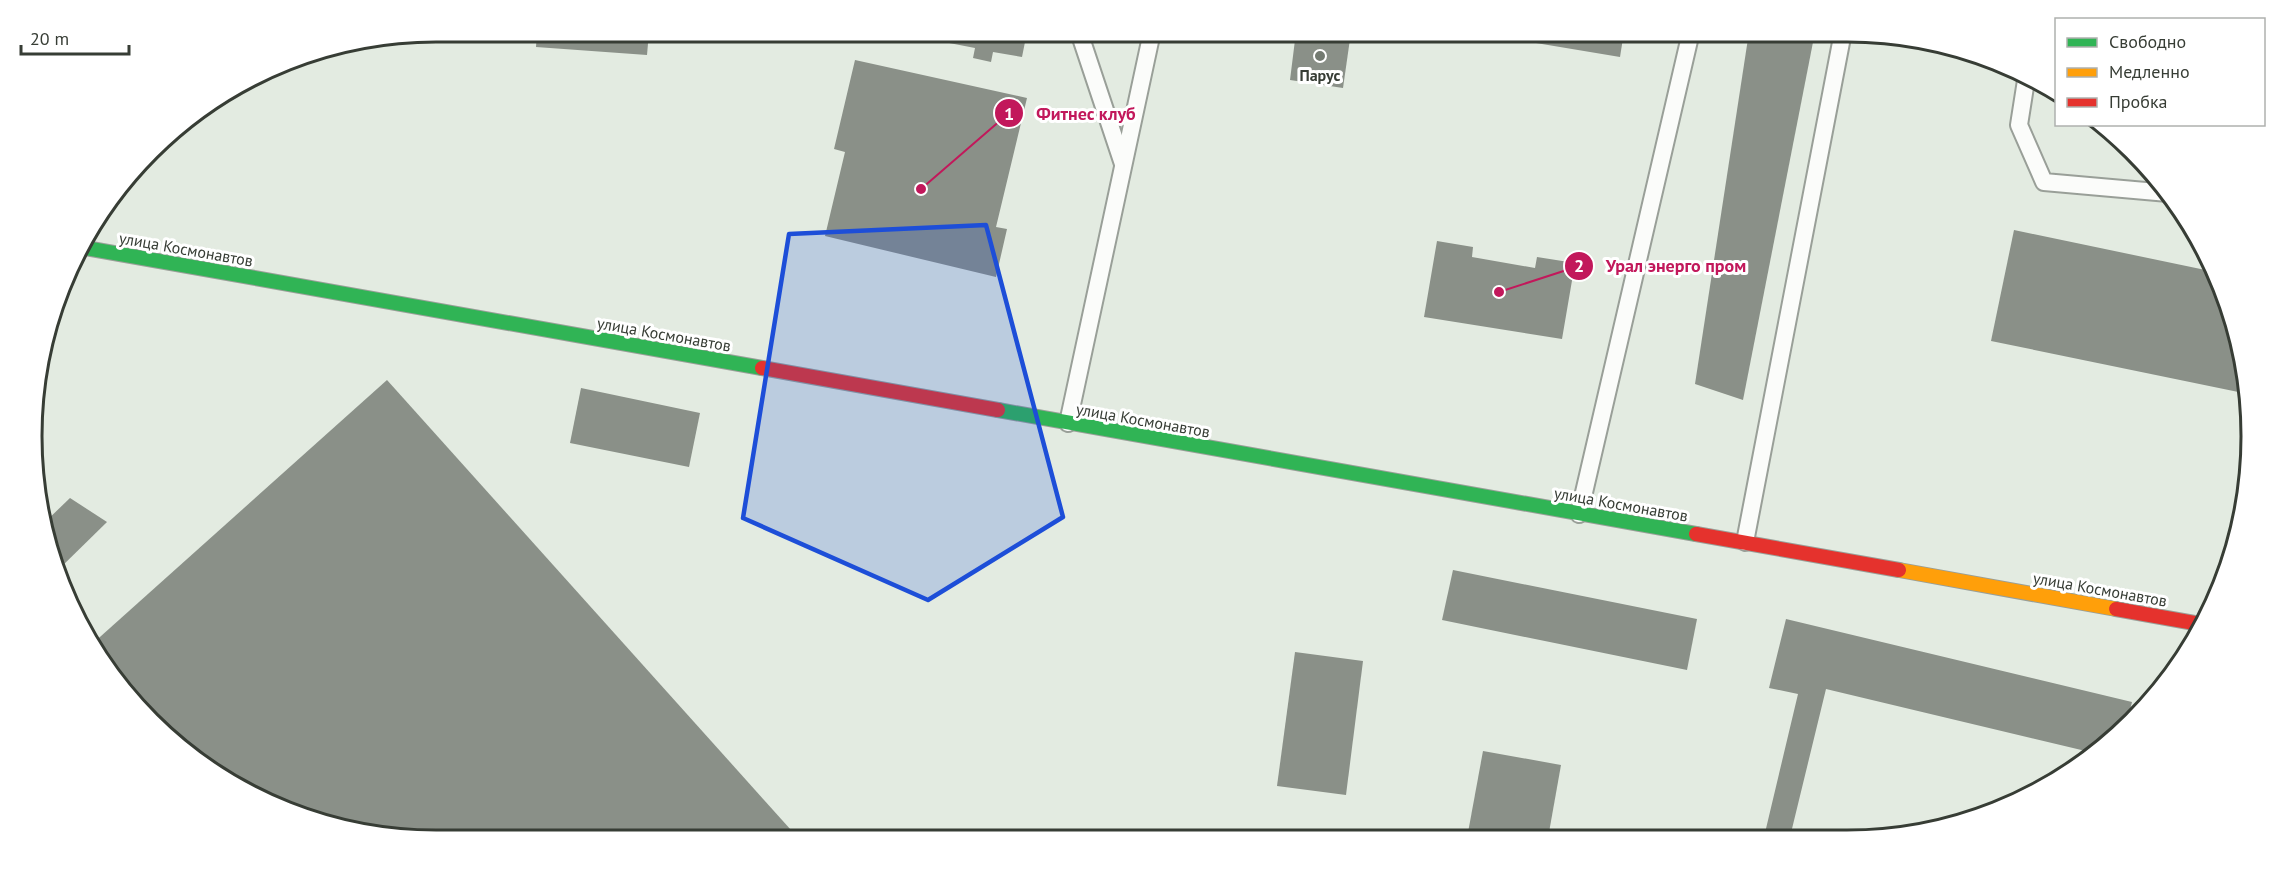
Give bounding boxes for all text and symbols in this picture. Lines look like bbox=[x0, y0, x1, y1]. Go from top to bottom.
scale bar bbox=[21, 18, 129, 56]
legend bbox=[2055, 18, 2265, 126]
text: 20 m bbox=[30, 27, 69, 50]
text: Свободно bbox=[2109, 30, 2186, 53]
marker: Парус bbox=[1313, 49, 1327, 63]
text: Медленно bbox=[2109, 60, 2190, 83]
place label: Парус bbox=[1299, 65, 1341, 85]
text: Пробка bbox=[2109, 90, 2167, 113]
callout: Фитнес клуб bbox=[994, 95, 1148, 131]
text: 1 bbox=[1004, 102, 1014, 125]
text: Фитнес клуб bbox=[1036, 102, 1136, 125]
street label: улица Космонавтов bbox=[117, 227, 255, 271]
callout: Урал энерго пром bbox=[1564, 248, 1758, 284]
text: 2 bbox=[1574, 254, 1584, 277]
text: Урал энерго пром bbox=[1605, 254, 1746, 277]
street label: улица Космонавтов bbox=[595, 312, 733, 356]
street label: улица Космонавтов bbox=[1074, 398, 1212, 442]
street label: улица Космонавтов bbox=[1552, 482, 1690, 526]
street label: улица Космонавтов bbox=[2031, 567, 2169, 611]

